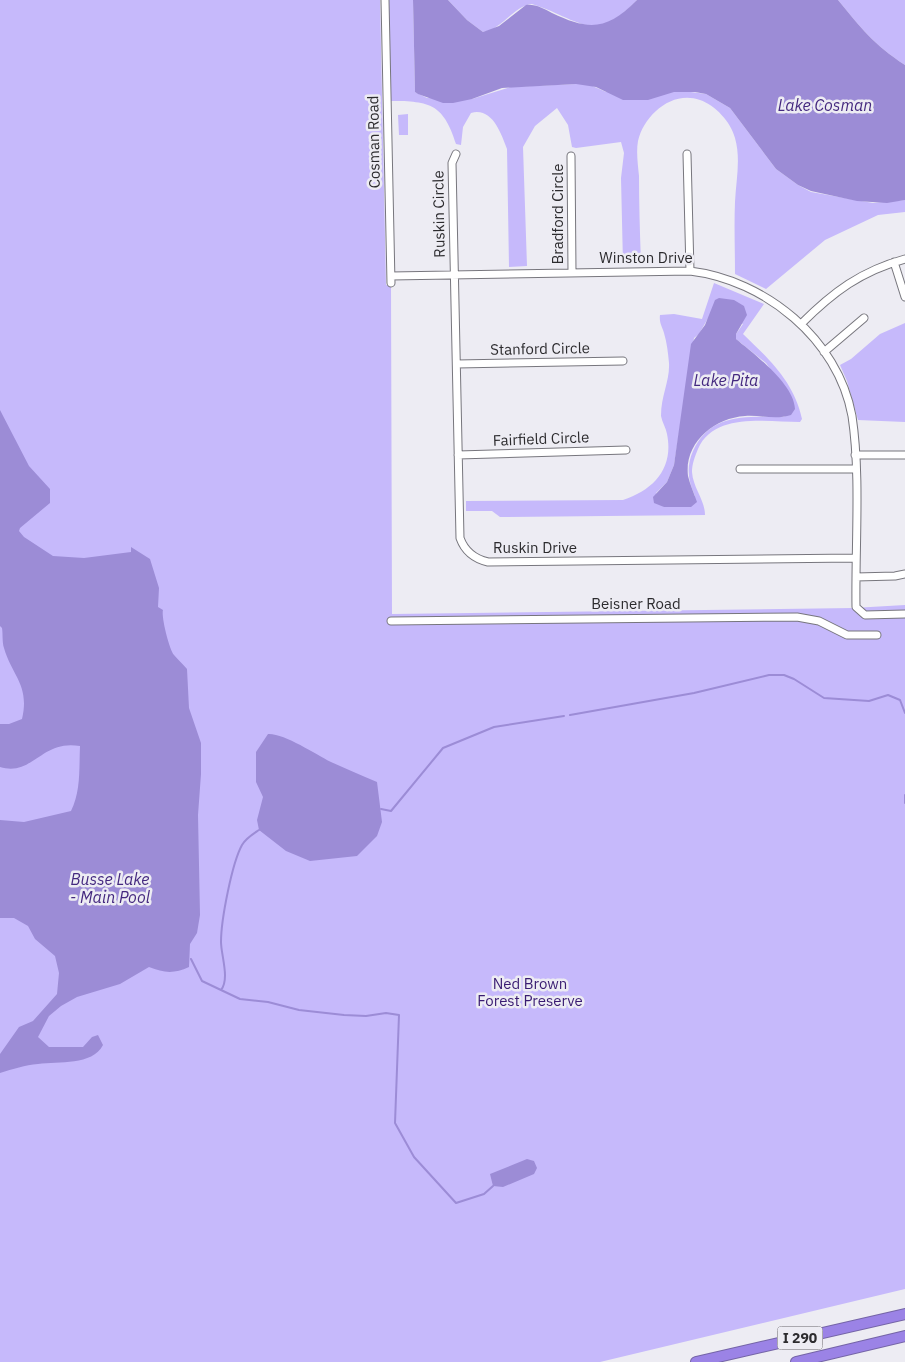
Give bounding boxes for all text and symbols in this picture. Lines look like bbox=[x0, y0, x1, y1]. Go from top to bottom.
water label: Lake Cosman bbox=[778, 95, 872, 115]
street label: Cosman Road bbox=[363, 96, 384, 189]
street label: Bradford Circle bbox=[548, 163, 567, 265]
street label: Ruskin Circle bbox=[428, 170, 449, 258]
street label: Winston Drive bbox=[599, 248, 693, 267]
street label: Stanford Circle bbox=[490, 338, 590, 359]
water label: Lake Pita bbox=[694, 370, 758, 390]
street label: Fairfield Circle bbox=[492, 427, 590, 450]
street label: Ruskin Drive bbox=[493, 538, 577, 557]
street label: Beisner Road bbox=[591, 594, 681, 613]
water label: Busse Lake - Main Pool bbox=[70, 869, 151, 907]
park label: Ned Brown Forest Preserve bbox=[477, 974, 583, 1010]
road number: I 290 bbox=[778, 1326, 822, 1350]

